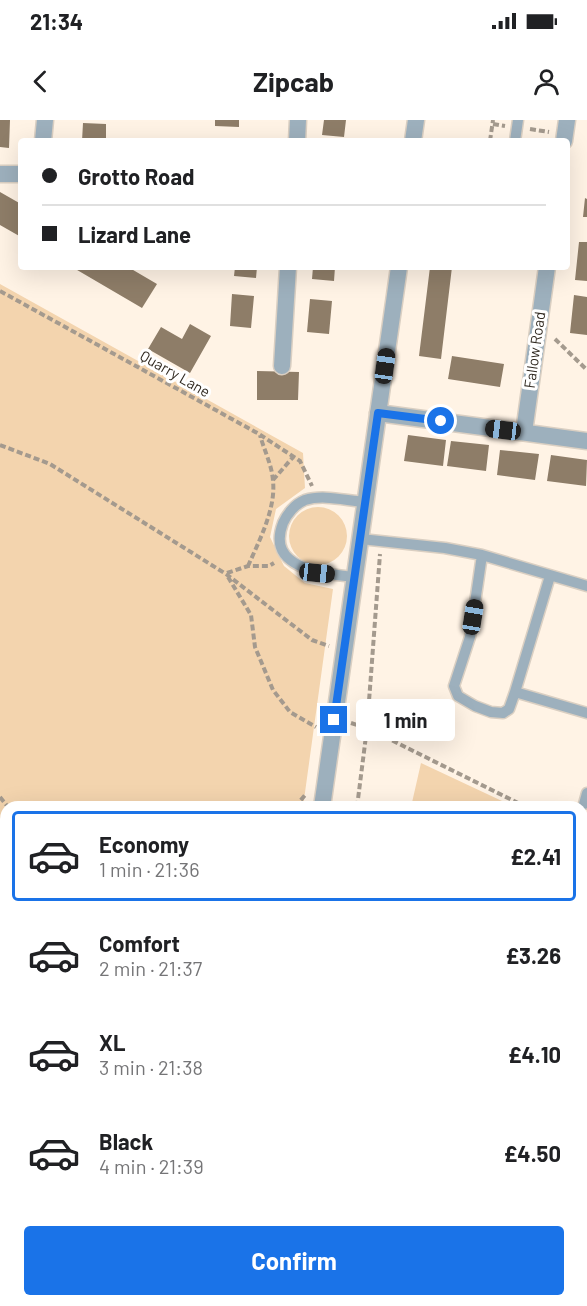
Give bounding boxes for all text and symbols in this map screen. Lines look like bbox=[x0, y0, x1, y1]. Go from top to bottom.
text: 21:34 bbox=[30, 8, 83, 34]
icon: back bbox=[24, 65, 57, 98]
text: Zipcab bbox=[253, 65, 334, 97]
icon: person bbox=[530, 65, 563, 98]
text: Grotto Road bbox=[78, 163, 194, 189]
text: Lizard Lane bbox=[78, 221, 191, 247]
street label: Fallow Road bbox=[520, 310, 548, 389]
street label: Quarry Lane bbox=[137, 346, 214, 400]
car bbox=[374, 347, 396, 385]
route start bbox=[427, 407, 454, 434]
car bbox=[484, 419, 522, 441]
car bbox=[298, 562, 336, 584]
car bbox=[461, 598, 485, 636]
callout: 1 min bbox=[355, 699, 454, 741]
route end bbox=[320, 706, 347, 733]
text: 1 min bbox=[384, 708, 427, 732]
icon: car bbox=[27, 829, 81, 883]
text: Economy bbox=[99, 831, 189, 857]
text: £2.41 bbox=[510, 843, 561, 869]
text: 1 min · 21:36 bbox=[99, 857, 199, 881]
icon: car bbox=[27, 928, 81, 982]
text: Comfort bbox=[99, 930, 180, 956]
text: £3.26 bbox=[506, 942, 561, 968]
text: 2 min · 21:37 bbox=[99, 956, 202, 980]
icon: car bbox=[27, 1027, 81, 1081]
text: XL bbox=[99, 1029, 125, 1055]
text: £4.10 bbox=[508, 1041, 561, 1067]
text: 3 min · 21:38 bbox=[99, 1055, 203, 1079]
icon: car bbox=[27, 1126, 81, 1180]
text: Black bbox=[99, 1128, 153, 1154]
text: £4.50 bbox=[504, 1140, 561, 1166]
text: 4 min · 21:39 bbox=[99, 1154, 204, 1178]
button: Confirm bbox=[24, 1226, 564, 1295]

